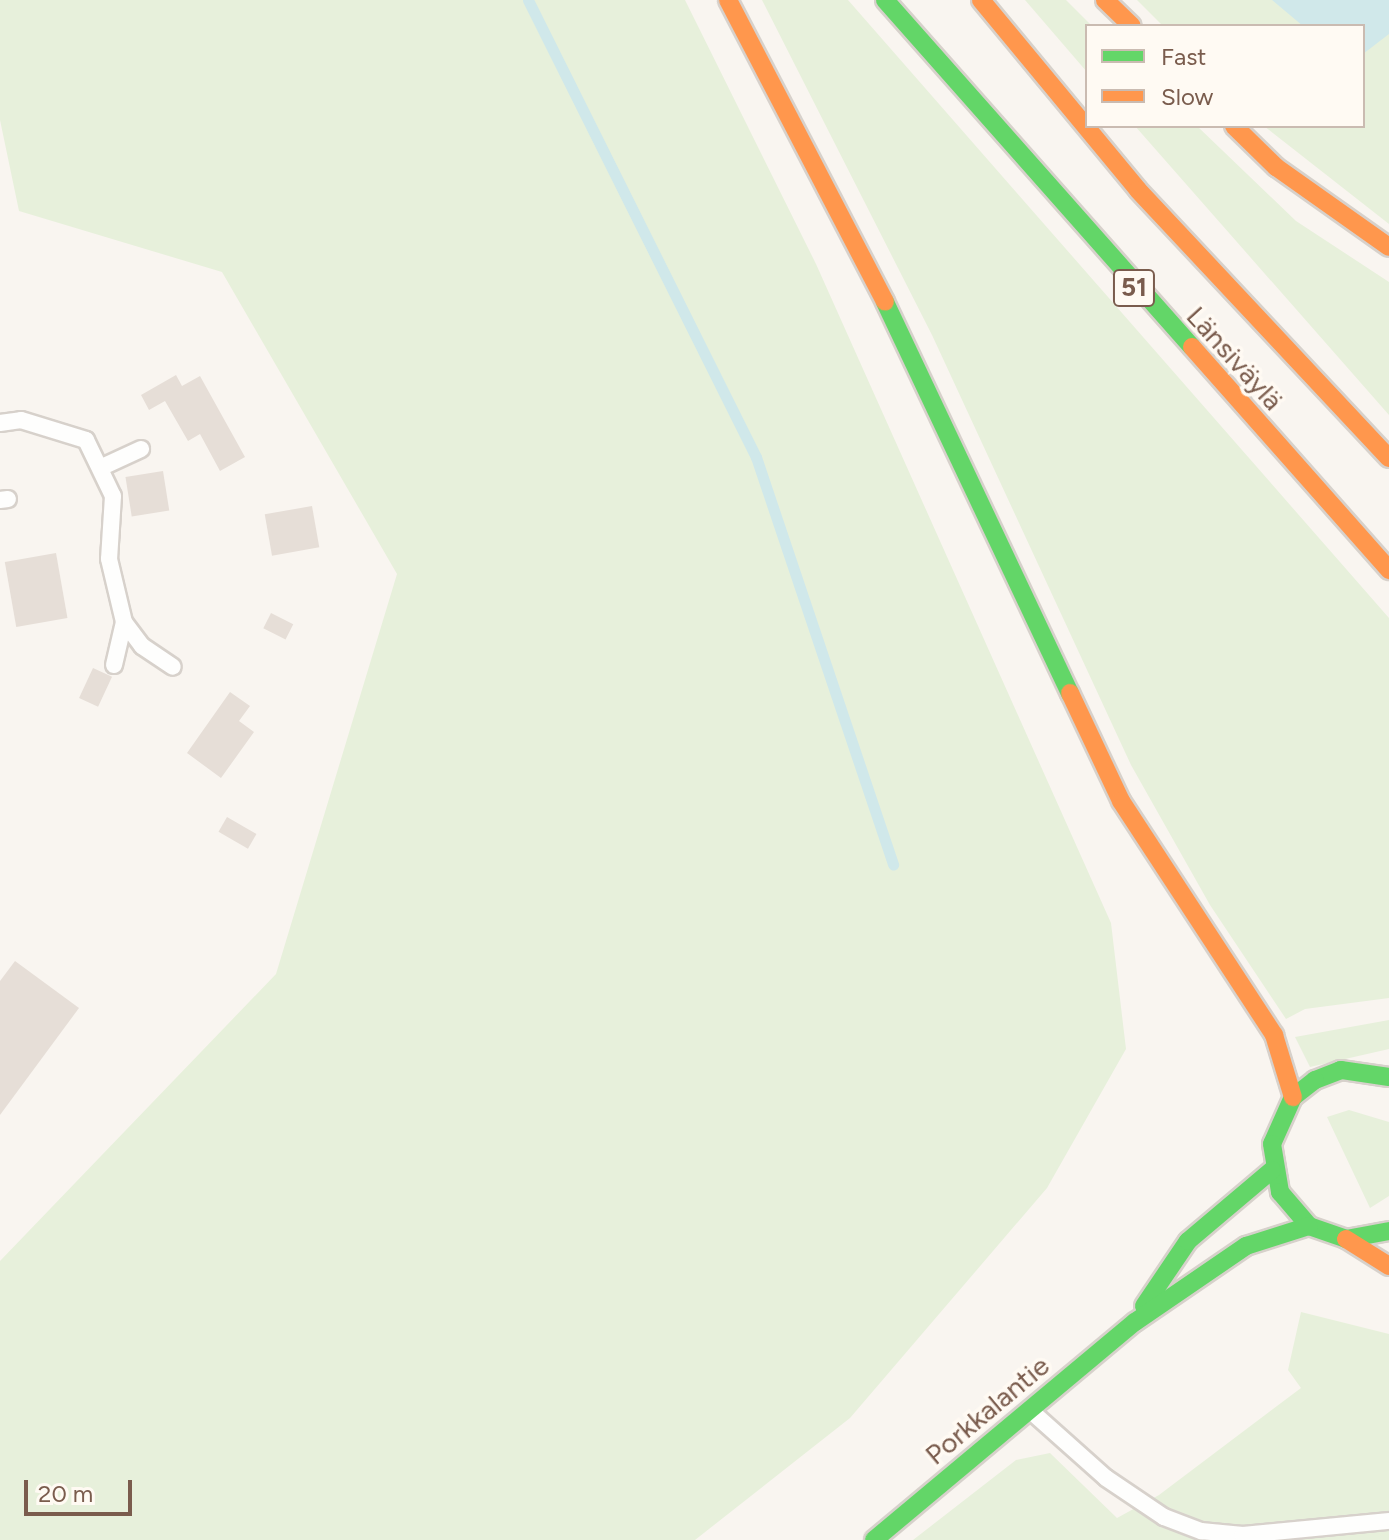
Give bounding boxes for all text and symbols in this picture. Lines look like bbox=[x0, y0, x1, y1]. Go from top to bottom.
legend bbox=[1085, 24, 1365, 128]
text: Fast bbox=[1161, 42, 1206, 71]
text: Slow bbox=[1161, 82, 1213, 111]
road number: 51 bbox=[1112, 266, 1156, 310]
street label: Länsiväylä bbox=[1180, 299, 1290, 417]
street label: Porkkalantie bbox=[918, 1349, 1056, 1471]
scale bar bbox=[28, 1464, 136, 1514]
text: 20 m bbox=[38, 1479, 93, 1508]

